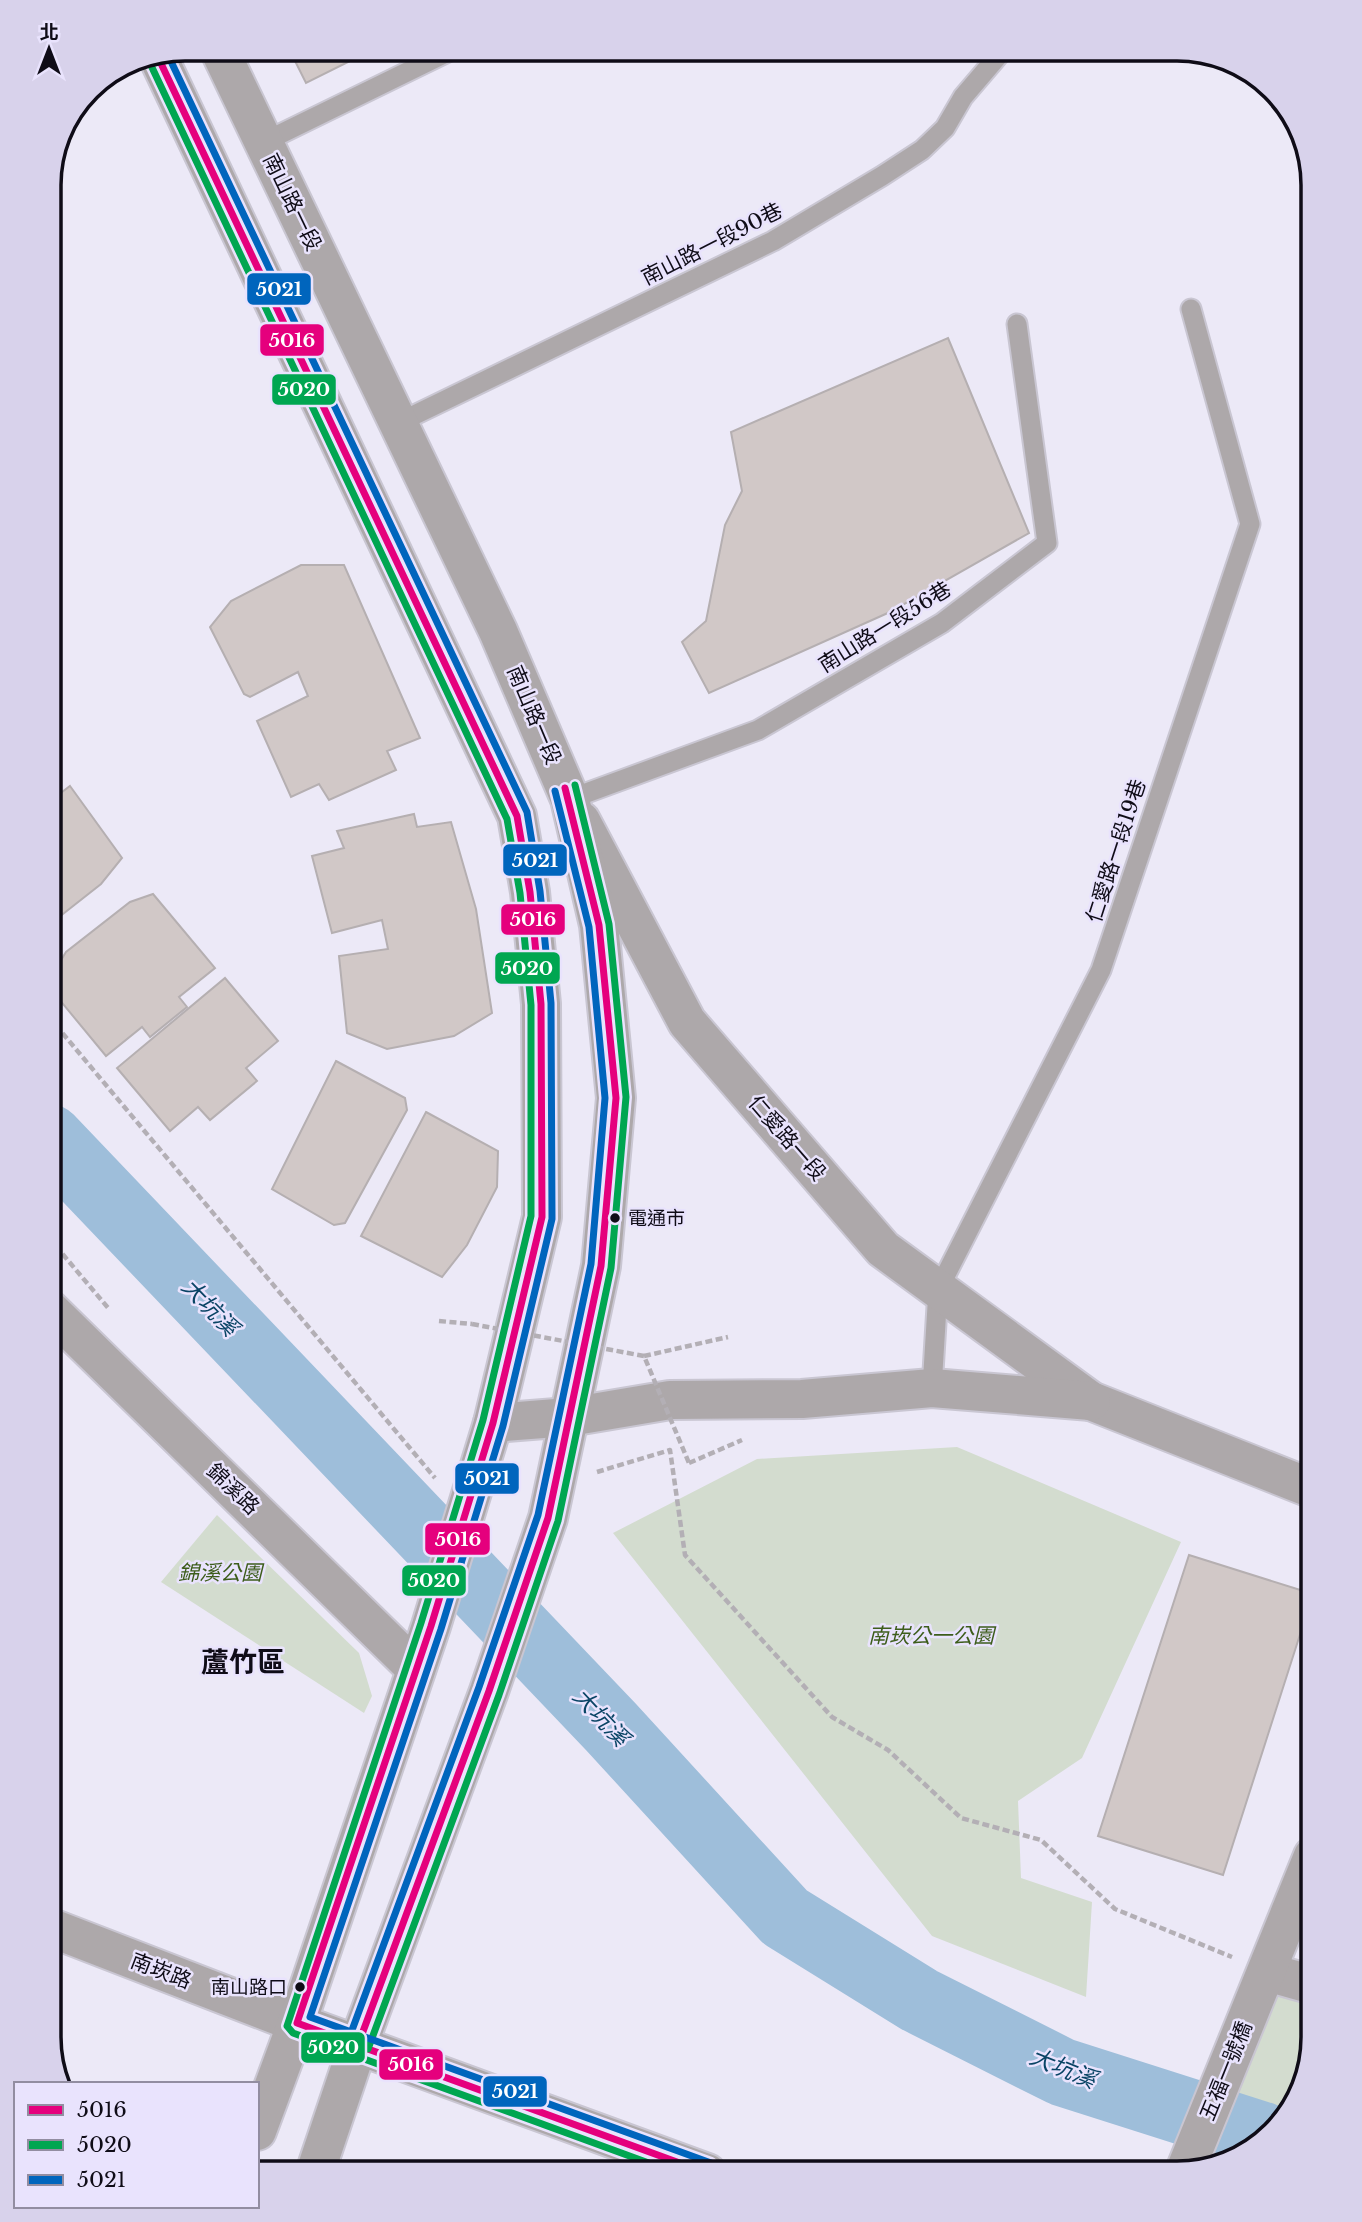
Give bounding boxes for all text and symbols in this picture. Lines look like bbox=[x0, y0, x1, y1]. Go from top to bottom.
north arrow bbox=[14, 14, 84, 84]
text: 北 bbox=[39, 21, 59, 44]
street label: 南山路一段 bbox=[257, 149, 327, 255]
street label: 南山路一段90巷 bbox=[637, 197, 787, 291]
line badge: 5021 bbox=[246, 272, 312, 306]
text: 5021 bbox=[256, 278, 302, 301]
line badge: 5016 bbox=[259, 323, 325, 357]
text: 5016 bbox=[269, 329, 315, 352]
line badge: 5020 bbox=[271, 373, 337, 406]
text: 5020 bbox=[278, 378, 330, 401]
street label: 南山路一段56巷 bbox=[814, 576, 956, 678]
street label: 南山路一段 bbox=[502, 662, 566, 768]
street label: 仁愛路一段19巷 bbox=[1081, 776, 1151, 926]
line badge: 5021 bbox=[502, 843, 568, 877]
text: 5021 bbox=[512, 849, 558, 872]
line badge: 5016 bbox=[500, 903, 566, 936]
text: 5016 bbox=[510, 908, 556, 931]
line badge: 5020 bbox=[494, 951, 561, 985]
text: 5020 bbox=[501, 957, 553, 980]
street label: 仁愛路一段 bbox=[743, 1090, 831, 1186]
place label: 電通市 bbox=[628, 1207, 685, 1230]
marker: 電通市 bbox=[608, 1211, 622, 1225]
water label: 大坑溪 bbox=[176, 1272, 246, 1344]
street label: 錦溪路 bbox=[201, 1458, 265, 1520]
line badge: 5021 bbox=[454, 1462, 520, 1495]
text: 5021 bbox=[464, 1467, 510, 1490]
line badge: 5016 bbox=[424, 1522, 491, 1556]
text: 5016 bbox=[435, 1528, 481, 1551]
park label: 錦溪公園 bbox=[178, 1560, 265, 1586]
line badge: 5020 bbox=[401, 1564, 467, 1597]
text: 5020 bbox=[408, 1569, 460, 1592]
park label: 南崁公一公園 bbox=[868, 1623, 997, 1649]
district label: 蘆竹區 bbox=[201, 1645, 285, 1680]
water label: 大坑溪 bbox=[567, 1682, 637, 1754]
street label: 南崁路 bbox=[127, 1948, 195, 1994]
place label: 南山路口 bbox=[211, 1976, 287, 1999]
marker: 南山路口 bbox=[293, 1980, 307, 1994]
street label: 五福一號橋 bbox=[1194, 2017, 1258, 2125]
line badge: 5020 bbox=[300, 2031, 366, 2064]
text: 5020 bbox=[307, 2036, 359, 2059]
water label: 大坑溪 bbox=[1026, 2042, 1103, 2095]
line badge: 5016 bbox=[378, 2048, 444, 2081]
text: 5016 bbox=[388, 2053, 434, 2076]
line badge: 5021 bbox=[482, 2075, 548, 2108]
text: 5021 bbox=[492, 2080, 538, 2103]
legend bbox=[14, 2082, 259, 2208]
text: 5016 bbox=[77, 2097, 127, 2123]
text: 5020 bbox=[77, 2132, 132, 2158]
text: 5021 bbox=[77, 2167, 126, 2193]

